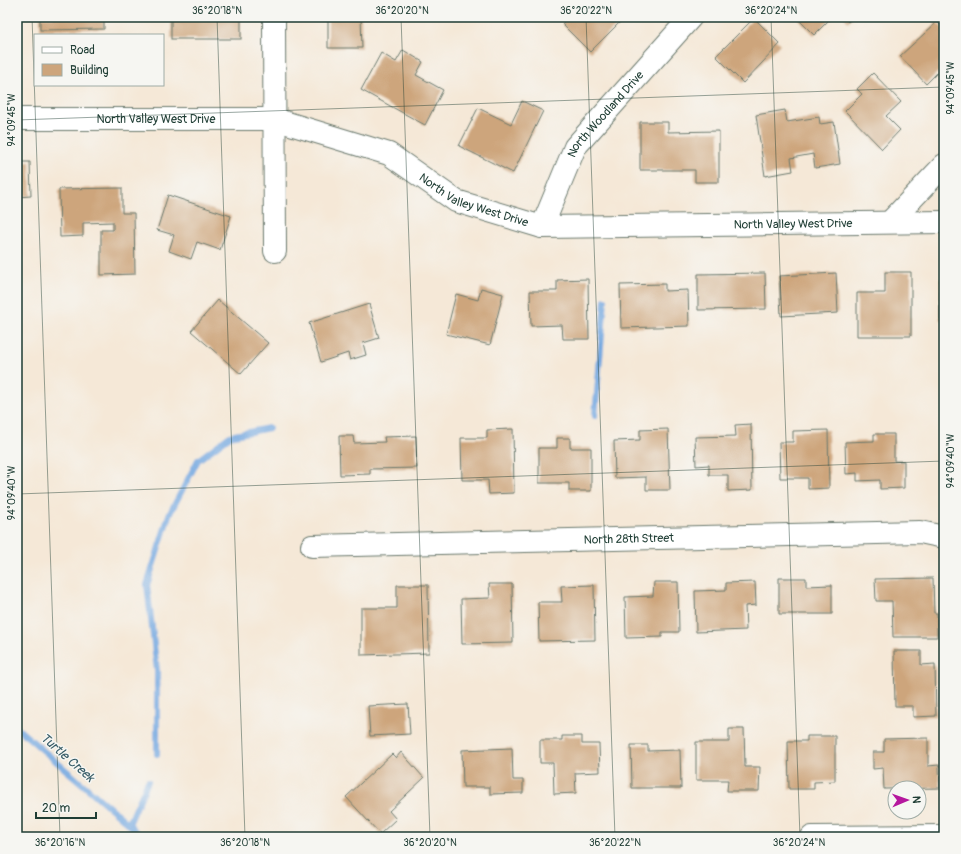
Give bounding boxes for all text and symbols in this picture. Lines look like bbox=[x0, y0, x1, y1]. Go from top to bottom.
text: 36°20'18"N bbox=[192, 5, 242, 17]
text: 36°20'20"N bbox=[375, 5, 429, 17]
text: 36°20'22"N bbox=[560, 5, 612, 17]
text: 36°20'24"N bbox=[745, 5, 797, 17]
legend bbox=[34, 34, 164, 86]
text: Road bbox=[70, 43, 95, 58]
text: 94°09'45"W bbox=[945, 61, 957, 115]
text: Building bbox=[70, 63, 109, 78]
street label: North Woodland Drive bbox=[564, 68, 647, 160]
text: 94°09'45"W bbox=[6, 93, 18, 147]
street label: North Valley West Drive bbox=[97, 112, 215, 127]
street label: North Valley West Drive bbox=[416, 170, 530, 230]
street label: North Valley West Drive bbox=[734, 216, 853, 233]
text: 94°09'40"W bbox=[945, 433, 957, 488]
text: 94°09'40"W bbox=[6, 465, 18, 520]
street label: North 28th Street bbox=[584, 531, 674, 548]
water label: Turtle Creek bbox=[37, 730, 99, 787]
north arrow bbox=[887, 780, 927, 820]
scale bar bbox=[36, 794, 96, 820]
text: N bbox=[910, 796, 923, 804]
text: 20 m bbox=[42, 801, 71, 816]
text: 36°20'16"N bbox=[35, 837, 86, 849]
text: 36°20'18"N bbox=[220, 837, 270, 849]
text: 36°20'20"N bbox=[403, 837, 457, 849]
text: 36°20'22"N bbox=[589, 837, 641, 849]
text: 36°20'24"N bbox=[773, 837, 825, 849]

